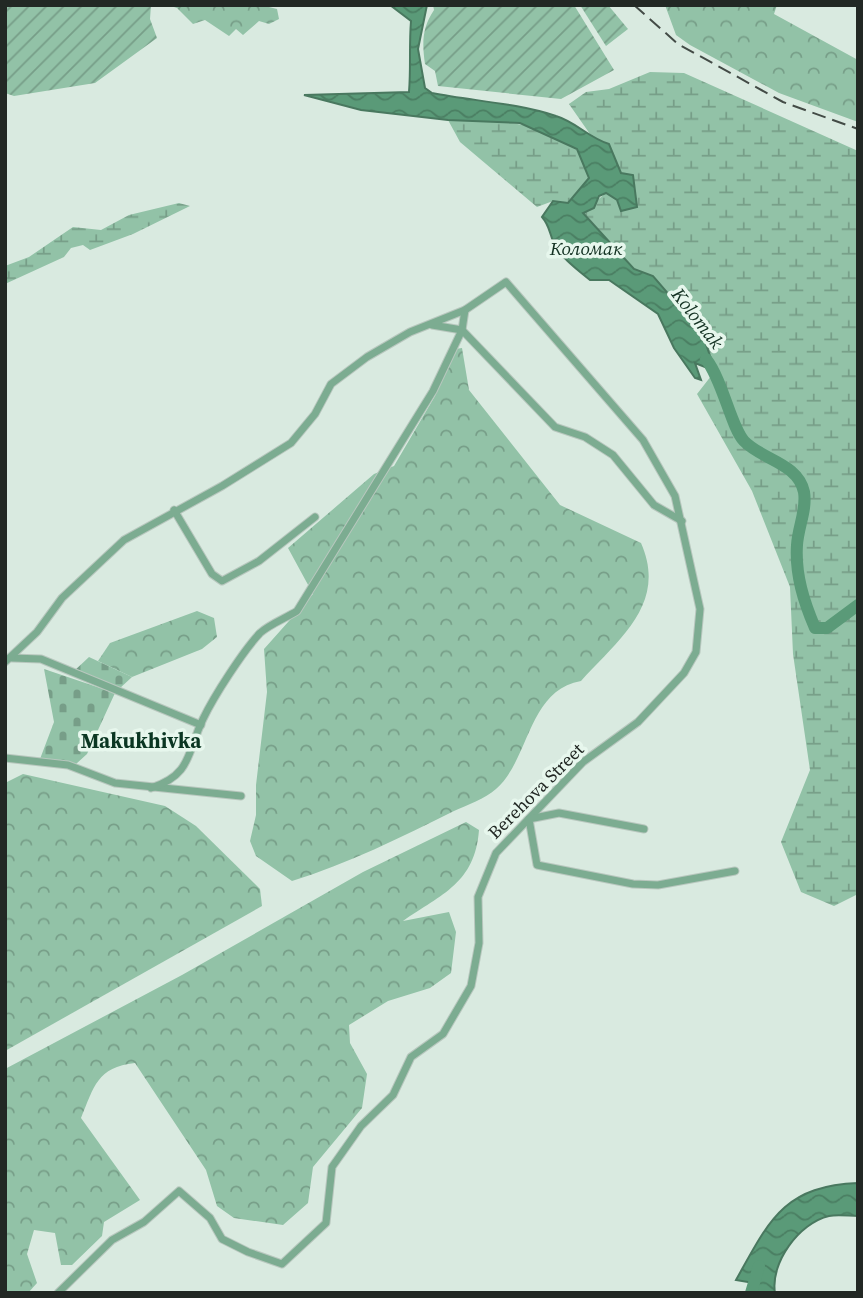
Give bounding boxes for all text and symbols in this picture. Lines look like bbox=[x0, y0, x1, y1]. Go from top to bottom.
water label: Коломак bbox=[549, 235, 623, 261]
water label: Kolomak bbox=[665, 281, 730, 354]
district label: Makukhivka bbox=[81, 726, 202, 755]
street label: Berehova Street bbox=[482, 737, 589, 844]

